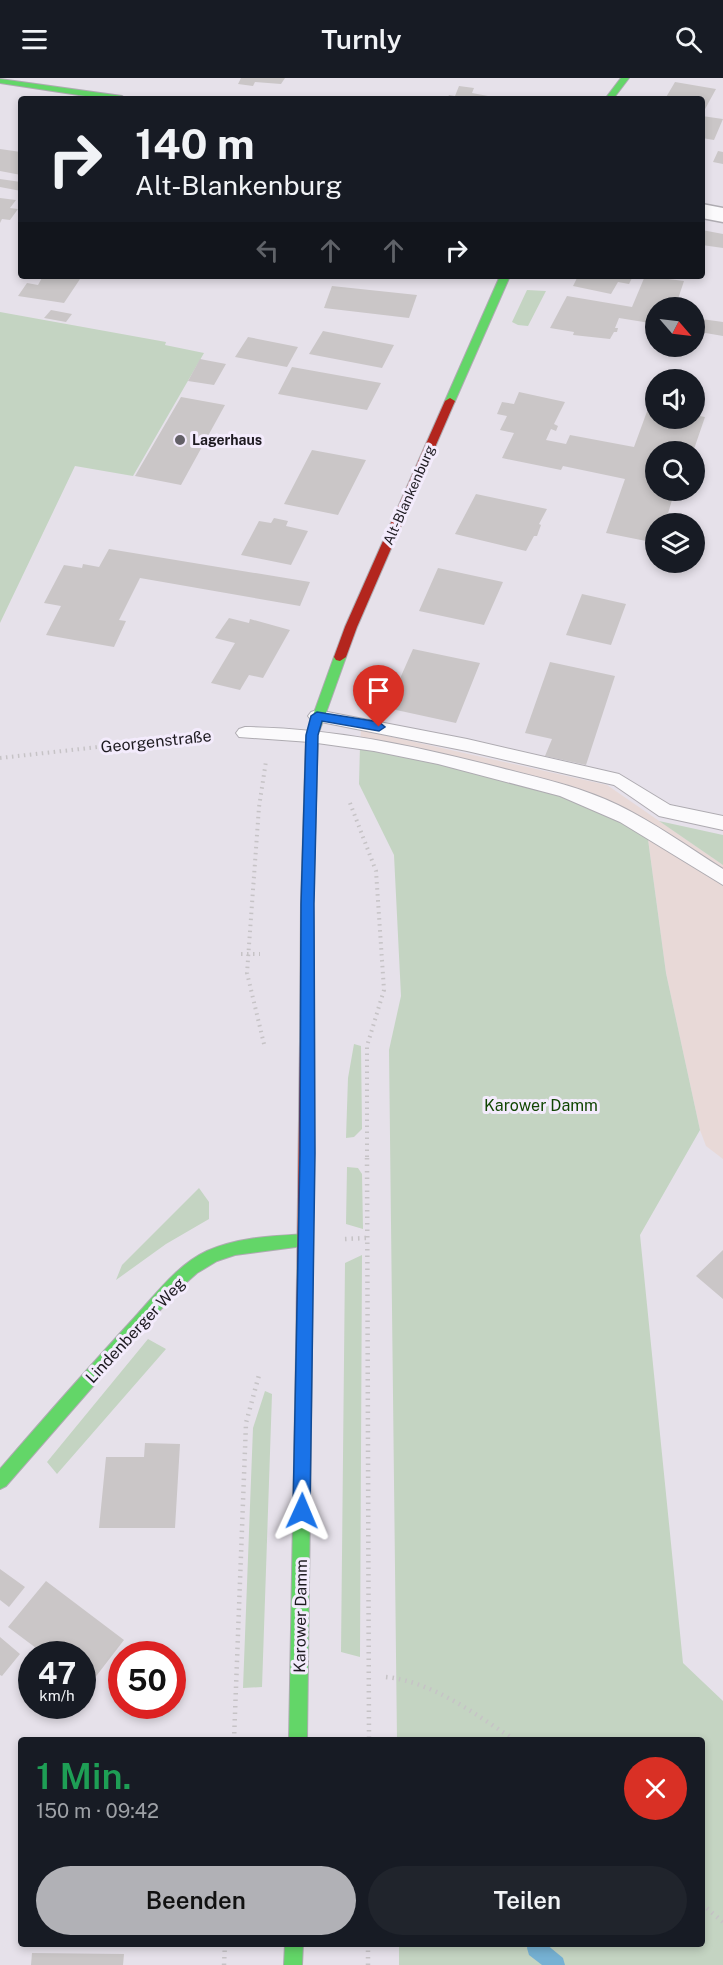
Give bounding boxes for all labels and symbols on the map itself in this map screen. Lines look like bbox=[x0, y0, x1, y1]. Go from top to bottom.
north arrow bbox=[645, 297, 705, 357]
place label: Lagerhaus bbox=[192, 432, 262, 448]
marker: Lagerhaus bbox=[173, 433, 187, 447]
street label: Alt-Blankenburg bbox=[380, 442, 438, 547]
pin bbox=[353, 665, 404, 727]
street label: Georgenstraße bbox=[100, 726, 212, 757]
park label: Karower Damm bbox=[484, 1096, 598, 1115]
street label: Lindenberger Weg bbox=[82, 1274, 189, 1387]
position arrow bbox=[270, 1479, 334, 1543]
street label: Karower Damm bbox=[290, 1559, 311, 1673]
speed limit sign: 50 bbox=[108, 1641, 186, 1719]

